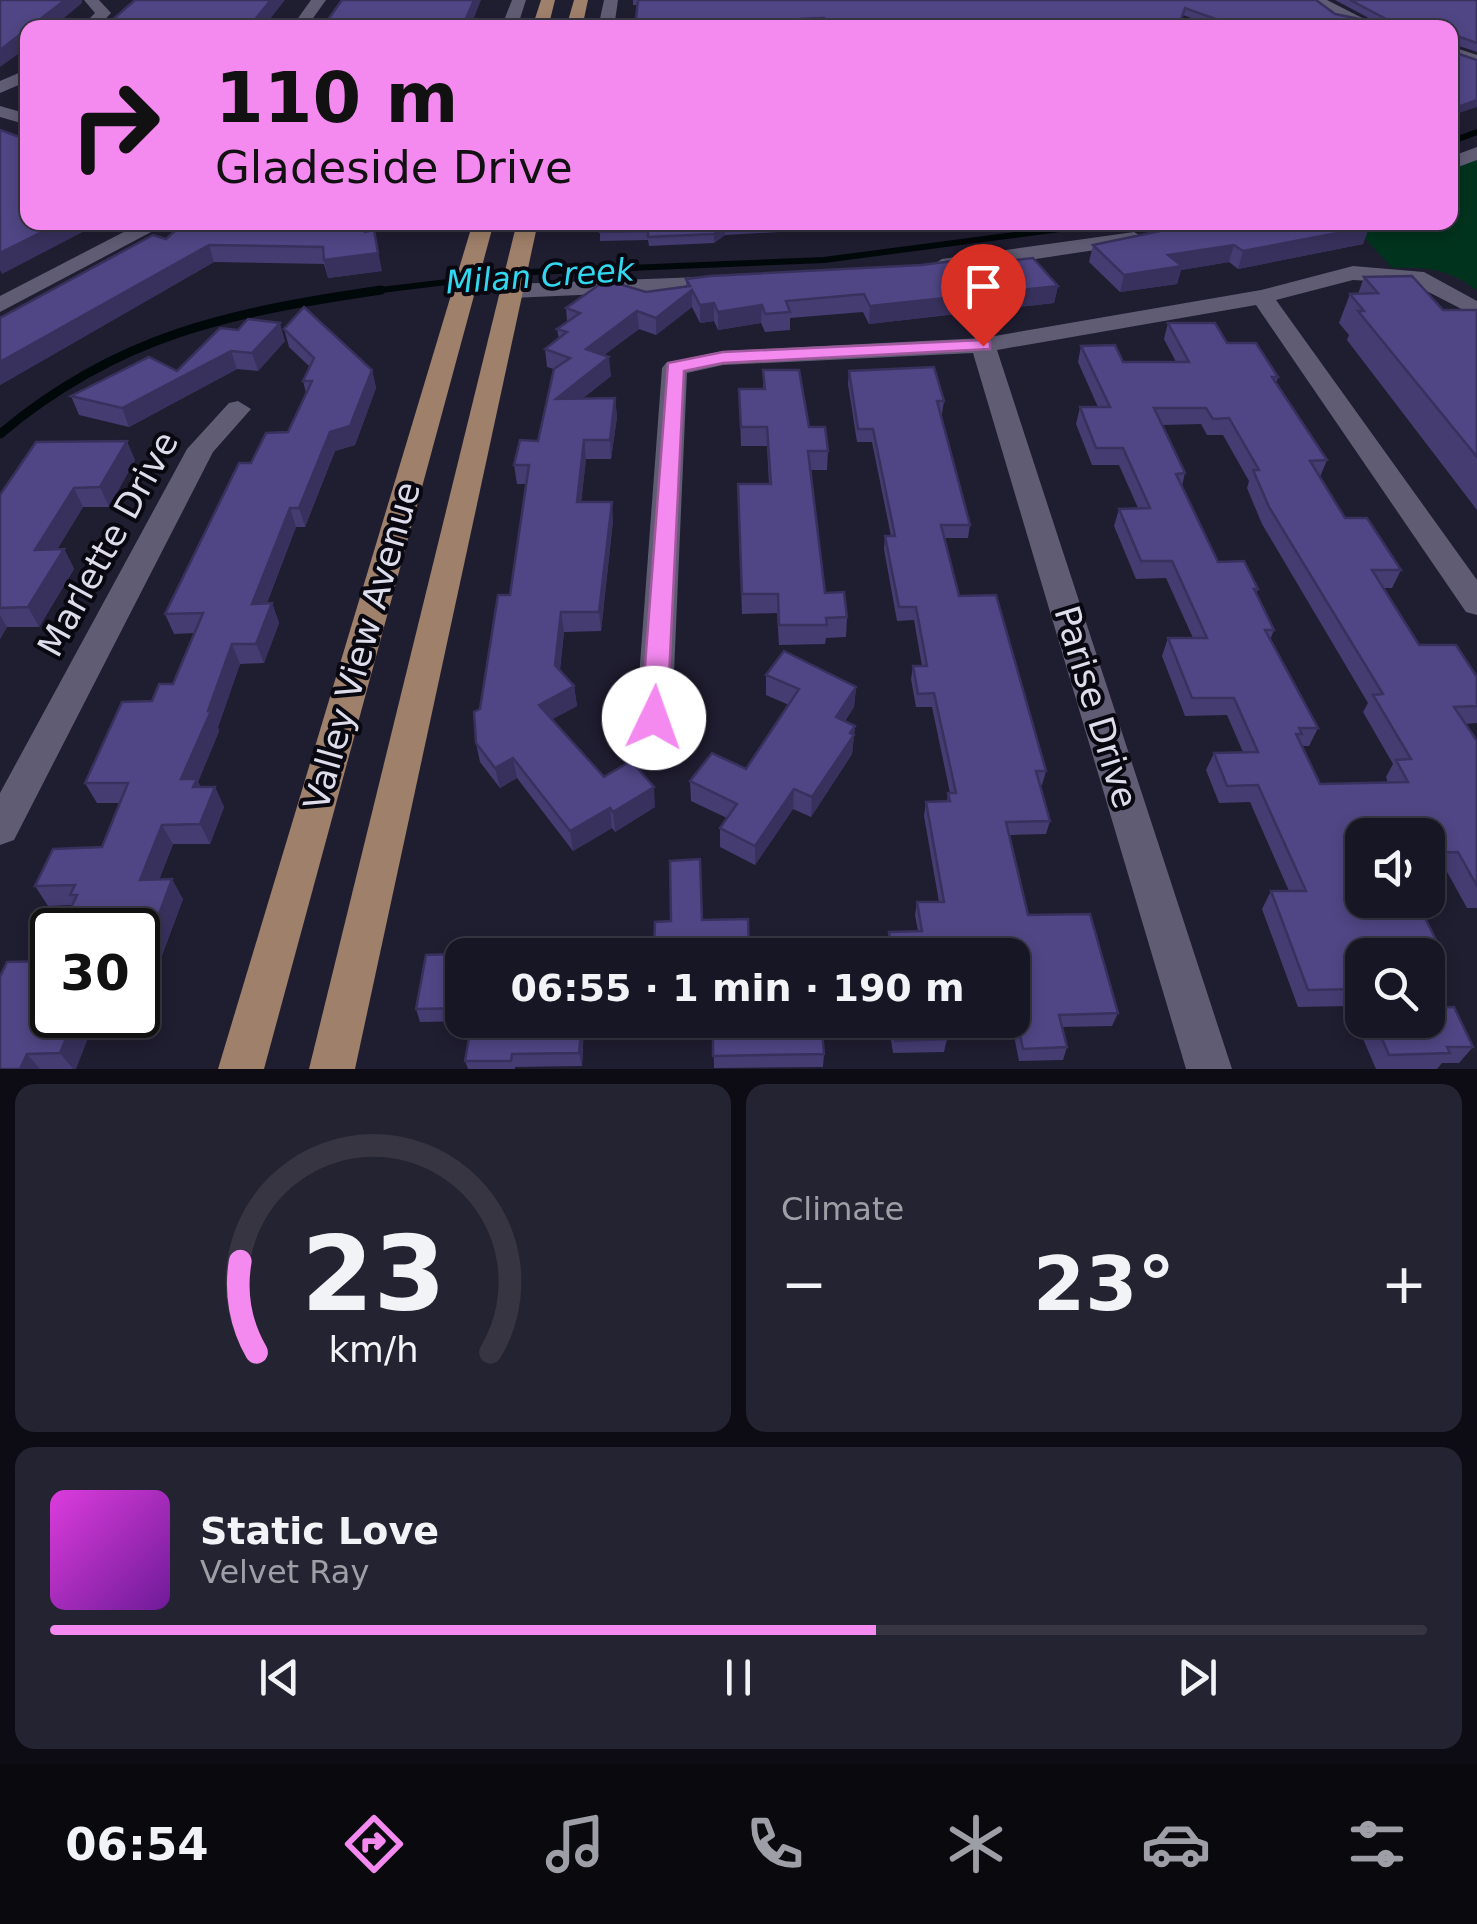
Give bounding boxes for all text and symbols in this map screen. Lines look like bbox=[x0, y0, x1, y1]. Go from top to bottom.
text: 110 m bbox=[215, 57, 458, 139]
icon: right bbox=[50, 60, 180, 190]
text: Gladeside Drive bbox=[215, 141, 573, 194]
pin bbox=[941, 244, 1026, 347]
water label: Milan Creek bbox=[444, 250, 637, 302]
icon: arrive bbox=[956, 259, 1011, 314]
street label: Marlette Drive bbox=[30, 425, 186, 663]
street label: Valley View Avenue bbox=[296, 477, 428, 815]
street label: Parise Drive bbox=[1046, 601, 1146, 813]
position arrow bbox=[602, 666, 706, 770]
map controls bbox=[1345, 818, 1445, 1038]
button: sound bbox=[1345, 818, 1445, 918]
speed limit sign: 30 bbox=[30, 908, 160, 1038]
button: search bbox=[1345, 938, 1445, 1038]
text: 06:55 · 1 min · 190 m bbox=[510, 966, 965, 1010]
text: Climate bbox=[781, 1190, 904, 1228]
text: 23 bbox=[301, 1213, 445, 1335]
text: 23° bbox=[1033, 1240, 1175, 1328]
text: − bbox=[781, 1252, 827, 1316]
text: + bbox=[1381, 1252, 1427, 1316]
text: km/h bbox=[328, 1329, 418, 1370]
text: Static Love bbox=[200, 1509, 439, 1553]
text: Velvet Ray bbox=[200, 1553, 369, 1591]
icon: previous bbox=[252, 1650, 307, 1705]
icon: pause bbox=[711, 1650, 766, 1705]
icon: next bbox=[1170, 1650, 1225, 1705]
icon: directions bbox=[339, 1809, 409, 1879]
icon: music bbox=[540, 1809, 610, 1879]
icon: phone bbox=[740, 1809, 810, 1879]
icon: climate bbox=[941, 1809, 1011, 1879]
icon: car bbox=[1141, 1809, 1211, 1879]
icon: filters bbox=[1342, 1809, 1412, 1879]
text: 06:54 bbox=[65, 1818, 209, 1871]

